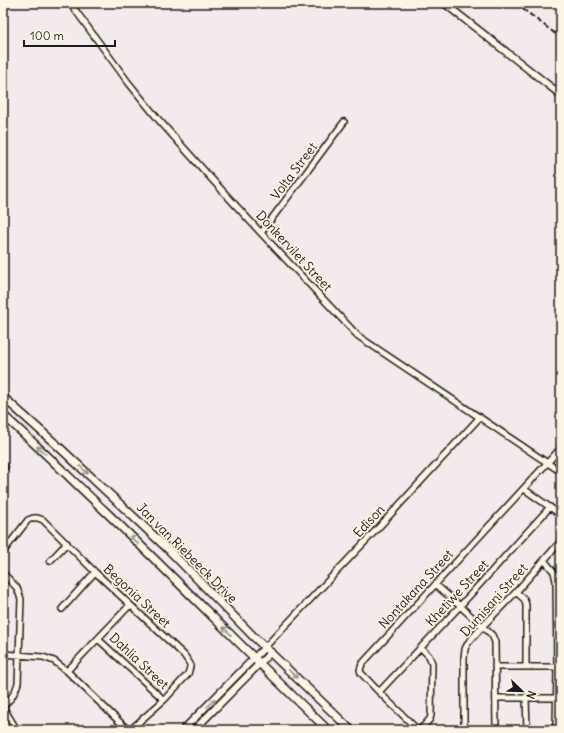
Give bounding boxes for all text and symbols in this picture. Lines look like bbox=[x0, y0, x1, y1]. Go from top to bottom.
scale bar bbox=[24, 22, 115, 48]
text: 100 m bbox=[30, 28, 64, 43]
street label: Volta Street bbox=[267, 138, 321, 203]
street label: Donkervilet Street bbox=[252, 207, 336, 295]
one-way arrow bbox=[35, 445, 46, 454]
one-way arrow bbox=[79, 465, 89, 475]
street label: Jan van Riebeeck Drive bbox=[133, 499, 241, 607]
street label: Edison bbox=[350, 501, 389, 541]
one-way arrow bbox=[129, 535, 139, 545]
street label: Nontakana Street bbox=[375, 545, 457, 632]
street label: Khetiwe Street bbox=[422, 556, 493, 630]
street label: Dumisani Street bbox=[457, 559, 532, 640]
street label: Begonia Street bbox=[100, 561, 175, 632]
one-way arrow bbox=[222, 626, 231, 636]
street label: Dahlia Street bbox=[106, 629, 173, 693]
one-way arrow bbox=[288, 669, 298, 679]
north arrow bbox=[502, 671, 542, 711]
text: N bbox=[523, 689, 539, 701]
one-way arrow bbox=[206, 698, 216, 707]

